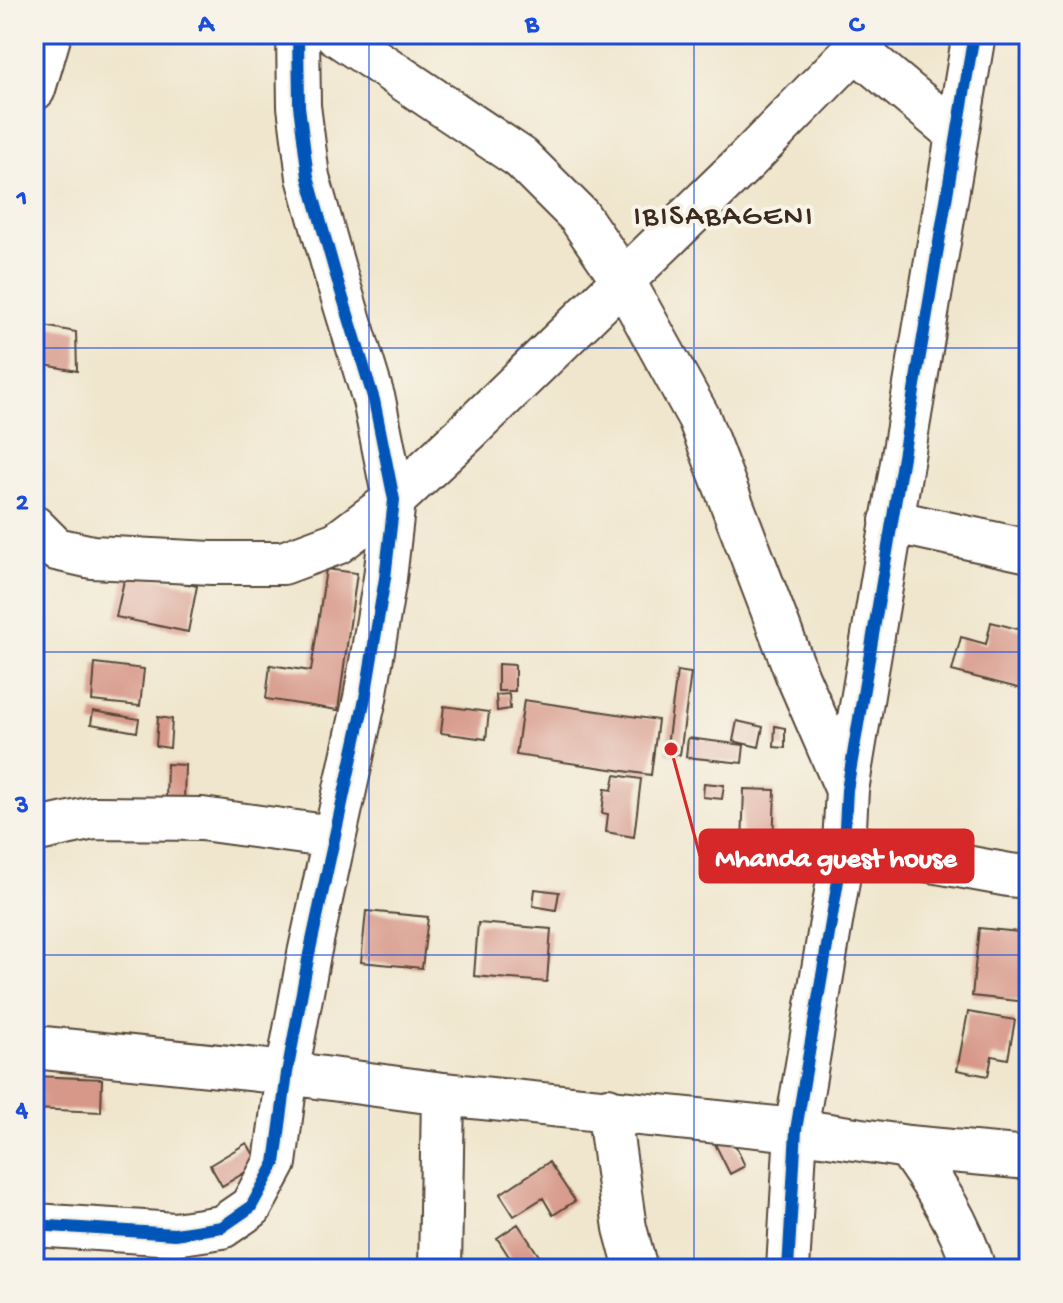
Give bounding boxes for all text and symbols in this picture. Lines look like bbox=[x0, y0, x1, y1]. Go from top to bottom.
text: A bbox=[197, 11, 215, 42]
text: B bbox=[524, 11, 540, 42]
text: C bbox=[849, 11, 866, 42]
text: 1 bbox=[16, 185, 27, 216]
district label: IBISABAGENI bbox=[634, 201, 814, 236]
text: 2 bbox=[16, 489, 29, 520]
text: 3 bbox=[14, 792, 29, 823]
callout: Mhanda guest house bbox=[700, 830, 973, 882]
text: Mhanda guest house bbox=[715, 844, 958, 877]
text: 4 bbox=[15, 1096, 29, 1127]

